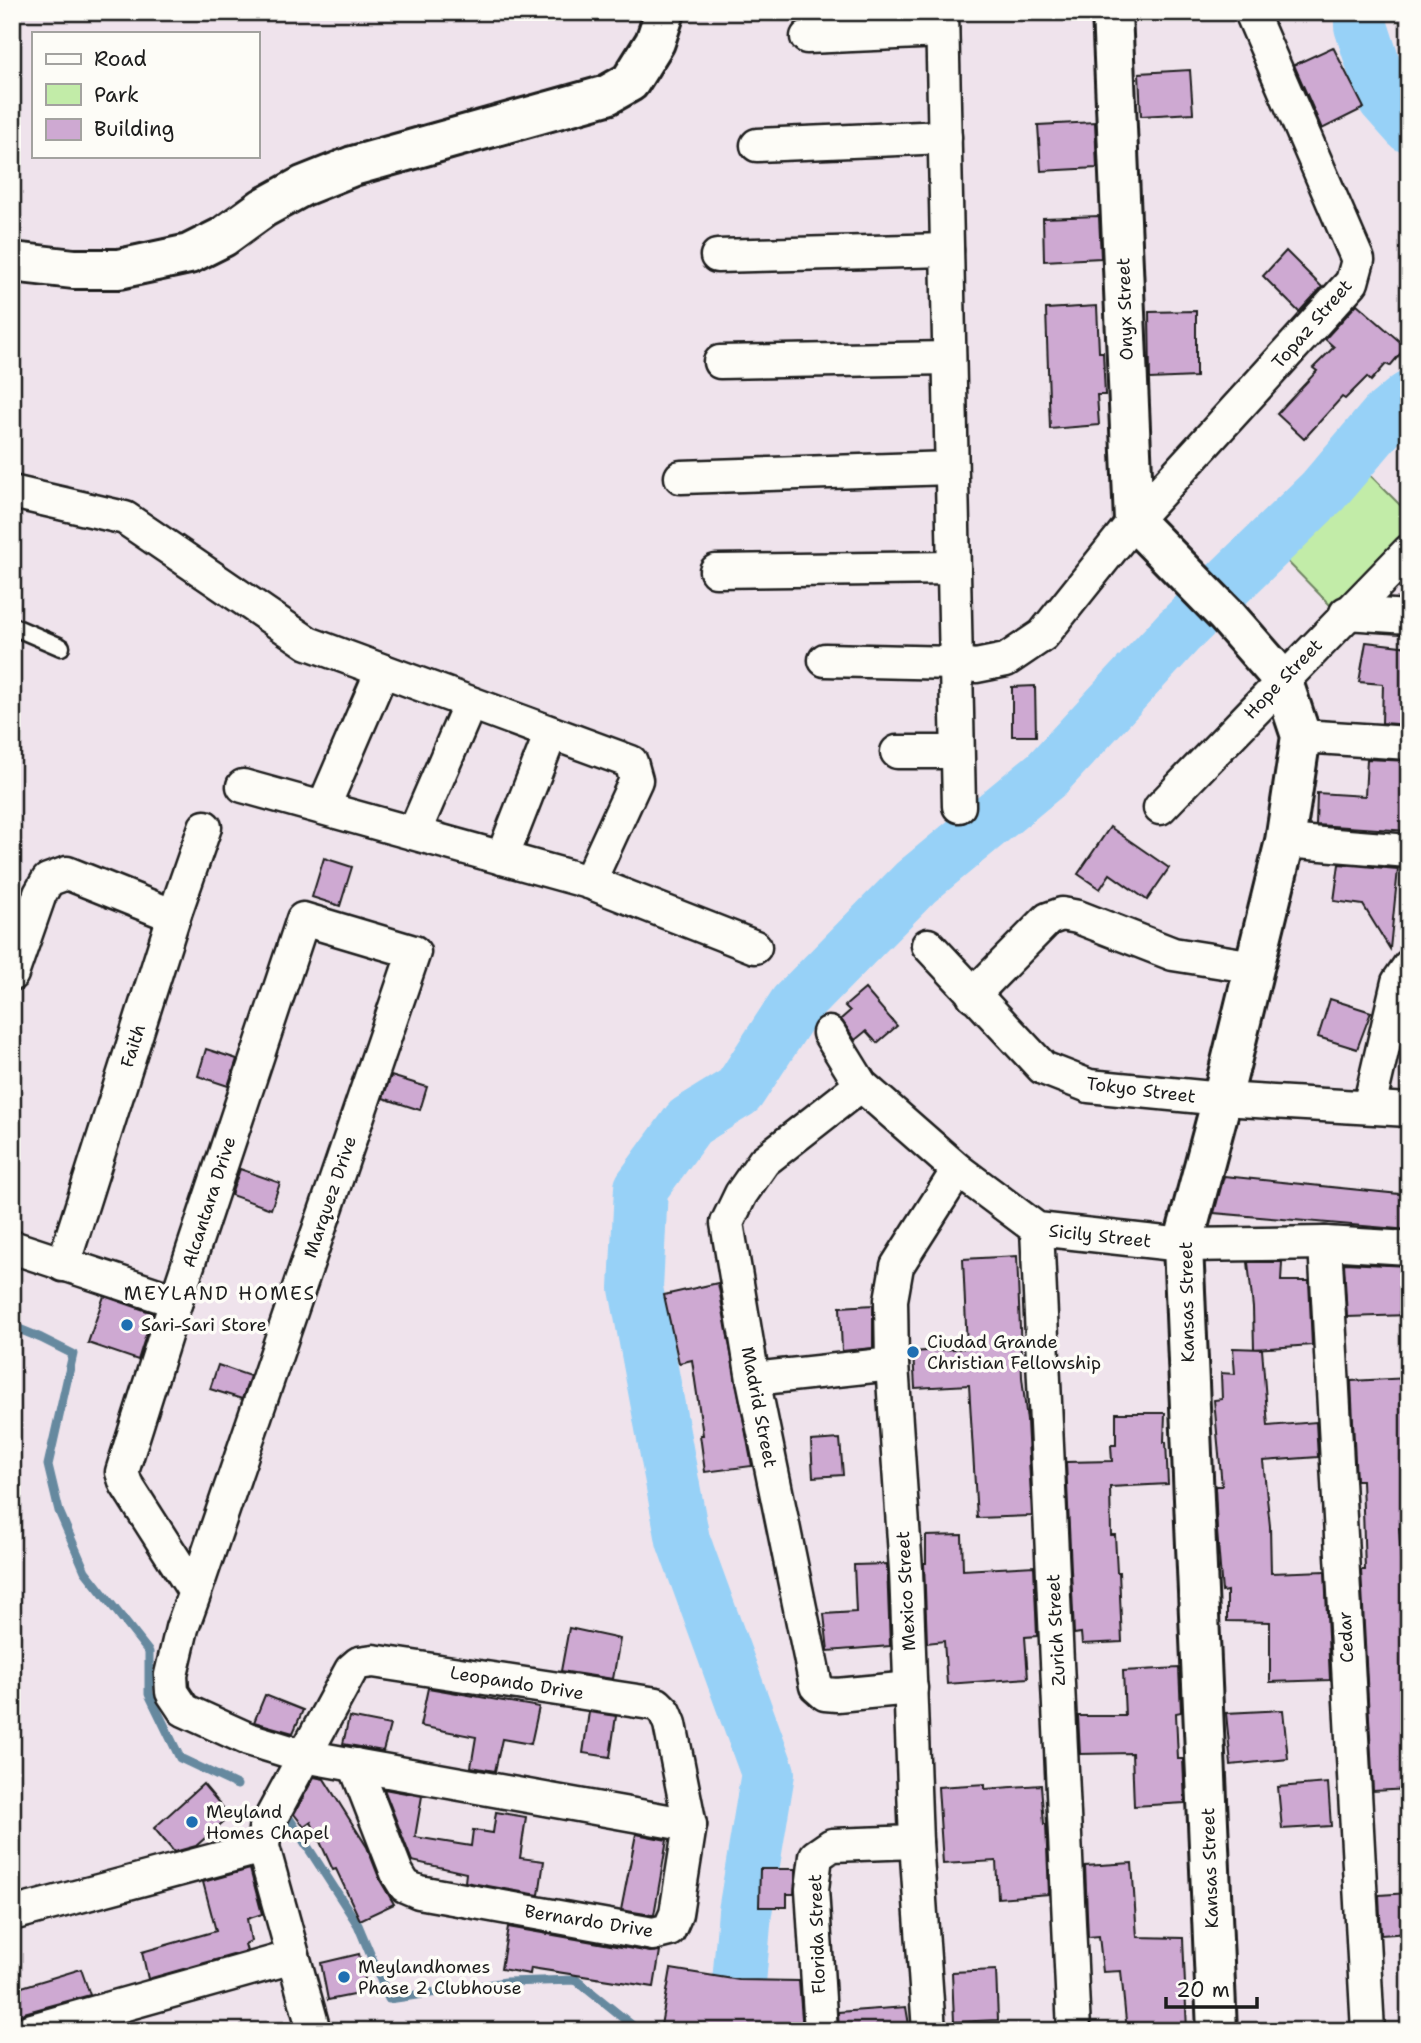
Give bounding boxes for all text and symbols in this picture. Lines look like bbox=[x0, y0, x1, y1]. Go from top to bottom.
legend bbox=[32, 32, 259, 158]
text: Road bbox=[94, 45, 147, 73]
text: Park bbox=[94, 81, 139, 109]
text: Building bbox=[94, 115, 174, 143]
street label: Onyx Street bbox=[1111, 257, 1139, 361]
street label: Topaz Street bbox=[1267, 274, 1358, 374]
street label: Hope Street bbox=[1238, 633, 1328, 724]
street label: Faith bbox=[115, 1021, 151, 1071]
street label: Tokyo Street bbox=[1085, 1071, 1197, 1109]
street label: Alcantara Drive bbox=[177, 1133, 241, 1271]
street label: Marquez Drive bbox=[298, 1133, 362, 1261]
street label: Sicily Street bbox=[1048, 1219, 1152, 1253]
street label: Kansas Street bbox=[1174, 1241, 1200, 1363]
district label: MEYLAND HOMES bbox=[124, 1281, 316, 1306]
place label: Sari-Sari Store bbox=[141, 1313, 267, 1337]
marker: Sari-Sari Store bbox=[119, 1317, 135, 1333]
place label: Ciudad Grande Christian Fellowship bbox=[927, 1330, 1101, 1375]
street label: Madrid Street bbox=[736, 1344, 783, 1470]
marker: Ciudad Grande Christian Fellowship bbox=[905, 1344, 921, 1360]
street label: Mexico Street bbox=[891, 1530, 921, 1652]
street label: Zurich Street bbox=[1041, 1573, 1071, 1687]
street label: Cedar bbox=[1333, 1611, 1359, 1663]
street label: Leopando Drive bbox=[448, 1661, 586, 1705]
place label: Meyland Homes Chapel bbox=[206, 1800, 329, 1845]
street label: Kansas Street bbox=[1196, 1807, 1224, 1929]
marker: Meyland Homes Chapel bbox=[184, 1814, 200, 1830]
street label: Florida Street bbox=[803, 1873, 831, 1994]
street label: Bernardo Drive bbox=[523, 1899, 655, 1943]
place label: Meylandhomes Phase 2 Clubhouse bbox=[358, 1955, 522, 2000]
scale bar bbox=[1166, 1966, 1256, 2010]
marker: Meylandhomes Phase 2 Clubhouse bbox=[336, 1969, 352, 1985]
text: 20 m bbox=[1176, 1976, 1230, 2004]

